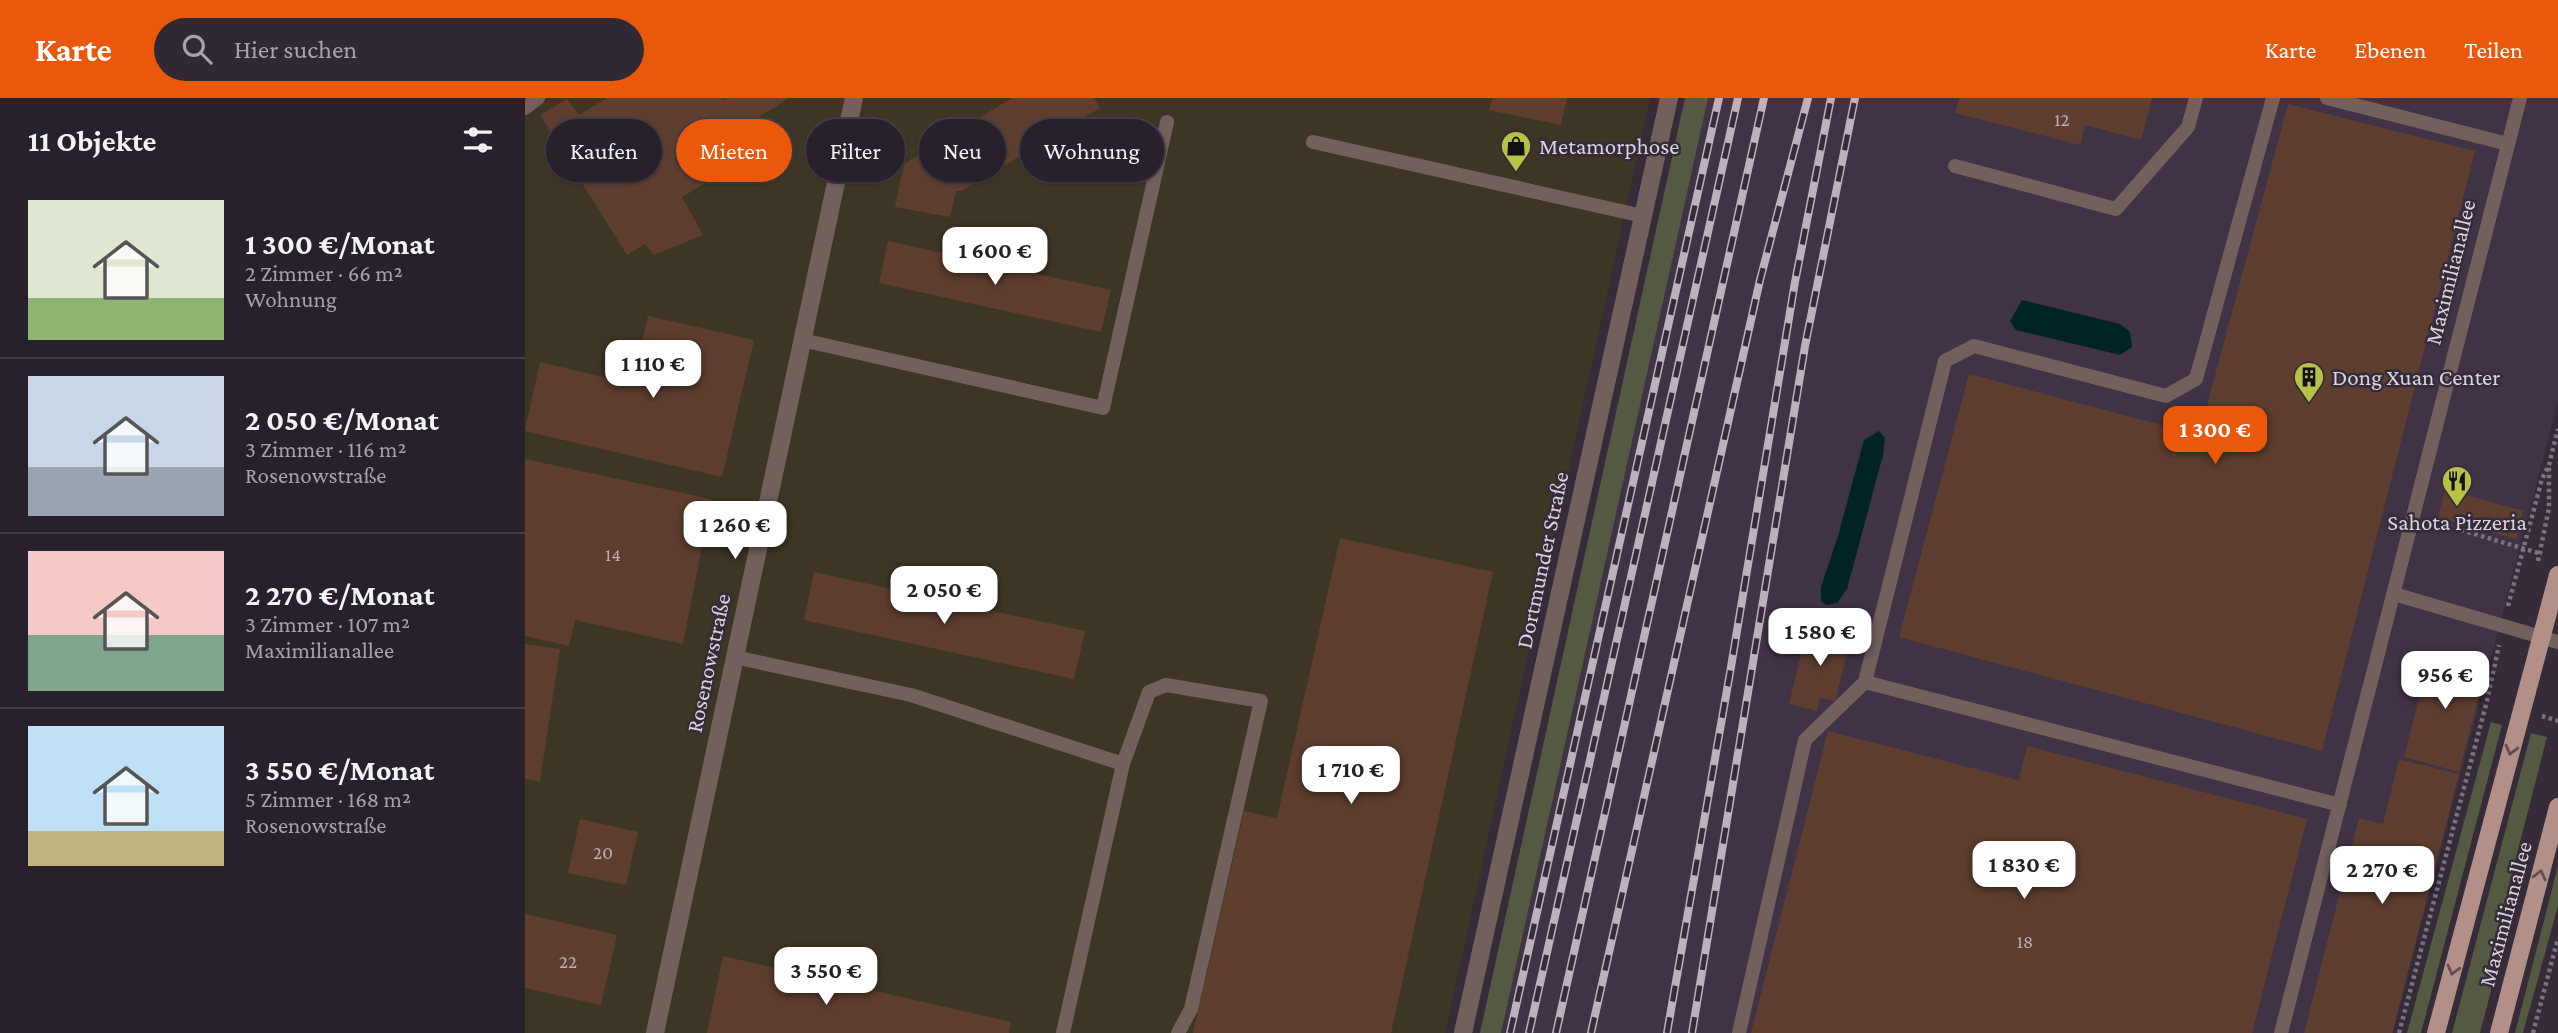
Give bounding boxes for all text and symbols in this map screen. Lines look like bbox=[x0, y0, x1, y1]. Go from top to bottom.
search box bbox=[154, 18, 644, 81]
icon: search bbox=[178, 30, 216, 68]
text: Karte bbox=[35, 31, 112, 68]
text: Hier suchen bbox=[234, 35, 357, 64]
text: Karte bbox=[2265, 36, 2316, 63]
text: Ebenen bbox=[2354, 36, 2426, 63]
text: Teilen bbox=[2464, 36, 2523, 63]
house number: 12 bbox=[2054, 109, 2070, 130]
chip: Kaufen bbox=[546, 119, 662, 182]
chip: Mieten bbox=[676, 119, 792, 182]
chip: Filter bbox=[806, 119, 905, 182]
chip: Neu bbox=[919, 119, 1006, 182]
chip: Wohnung bbox=[1020, 119, 1164, 182]
icon: filters bbox=[459, 121, 497, 159]
text: 11 Objekte bbox=[28, 124, 156, 157]
shop icon: Metamorphose bbox=[1499, 129, 1533, 173]
place label: Metamorphose bbox=[1539, 133, 1679, 159]
street label: Maximilianallee bbox=[2419, 197, 2481, 347]
text: 1 300 €/Monat bbox=[245, 227, 435, 260]
icon: home bbox=[84, 228, 168, 312]
pin: 1 600 € bbox=[930, 228, 1060, 287]
text: 1 600 € bbox=[958, 237, 1032, 263]
text: 2 Zimmer · 66 m² bbox=[245, 260, 403, 286]
text: Wohnung bbox=[245, 286, 337, 312]
pin: 1 110 € bbox=[588, 341, 718, 400]
text: 1 110 € bbox=[621, 350, 685, 376]
building icon: Dong Xuan Center bbox=[2292, 360, 2326, 404]
place label: Dong Xuan Center bbox=[2332, 364, 2500, 390]
text: 2 050 €/Monat bbox=[245, 403, 439, 436]
icon: home bbox=[84, 404, 168, 488]
pin: 1 300 € bbox=[2150, 406, 2280, 466]
text: 1 300 € bbox=[2179, 416, 2251, 442]
text: 3 Zimmer · 116 m² bbox=[245, 436, 406, 462]
text: Rosenowstraße bbox=[245, 462, 386, 488]
restaurant icon: Sahota Pizzeria bbox=[2440, 464, 2474, 508]
street label: Dortmunder Straße bbox=[1511, 469, 1573, 651]
pin: 1 260 € bbox=[670, 502, 800, 561]
place label: Sahota Pizzeria bbox=[2387, 509, 2527, 535]
text: 1 260 € bbox=[700, 511, 770, 537]
house number: 14 bbox=[605, 544, 621, 565]
pin: 2 050 € bbox=[879, 566, 1009, 626]
text: 2 050 € bbox=[907, 576, 981, 602]
text: 2 270 €/Monat bbox=[245, 578, 435, 611]
icon: home bbox=[84, 579, 168, 663]
street label: Rosenowstraße bbox=[681, 591, 735, 735]
pin: 1 580 € bbox=[1755, 608, 1885, 668]
text: 3 Zimmer · 107 m² bbox=[245, 611, 410, 637]
text: 1 580 € bbox=[1784, 618, 1856, 644]
text: Maximilianallee bbox=[245, 637, 394, 663]
pin: 956 € bbox=[2396, 652, 2494, 711]
text: 956 € bbox=[2417, 661, 2473, 687]
one-way arrow bbox=[2505, 744, 2519, 756]
pin: 1 710 € bbox=[1286, 746, 1416, 806]
text: 3 550 €/Monat bbox=[245, 753, 434, 786]
icon: home bbox=[84, 754, 168, 838]
text: 1 710 € bbox=[1318, 756, 1384, 782]
text: 5 Zimmer · 168 m² bbox=[245, 786, 411, 812]
text: Rosenowstraße bbox=[245, 812, 386, 838]
street label: Maximilianallee bbox=[2473, 839, 2537, 989]
house number: 20 bbox=[593, 842, 613, 863]
pin: 1 830 € bbox=[1959, 842, 2089, 901]
pin: 2 270 € bbox=[2317, 846, 2447, 906]
text: 1 830 € bbox=[1989, 851, 2060, 877]
text: 2 270 € bbox=[2346, 856, 2418, 882]
one-way arrow bbox=[2532, 870, 2546, 882]
house number: 18 bbox=[2017, 931, 2033, 952]
pin: 3 550 € bbox=[761, 948, 891, 1007]
house number: 22 bbox=[559, 951, 577, 972]
text: 3 550 € bbox=[790, 957, 862, 983]
one-way arrow bbox=[2447, 964, 2461, 976]

